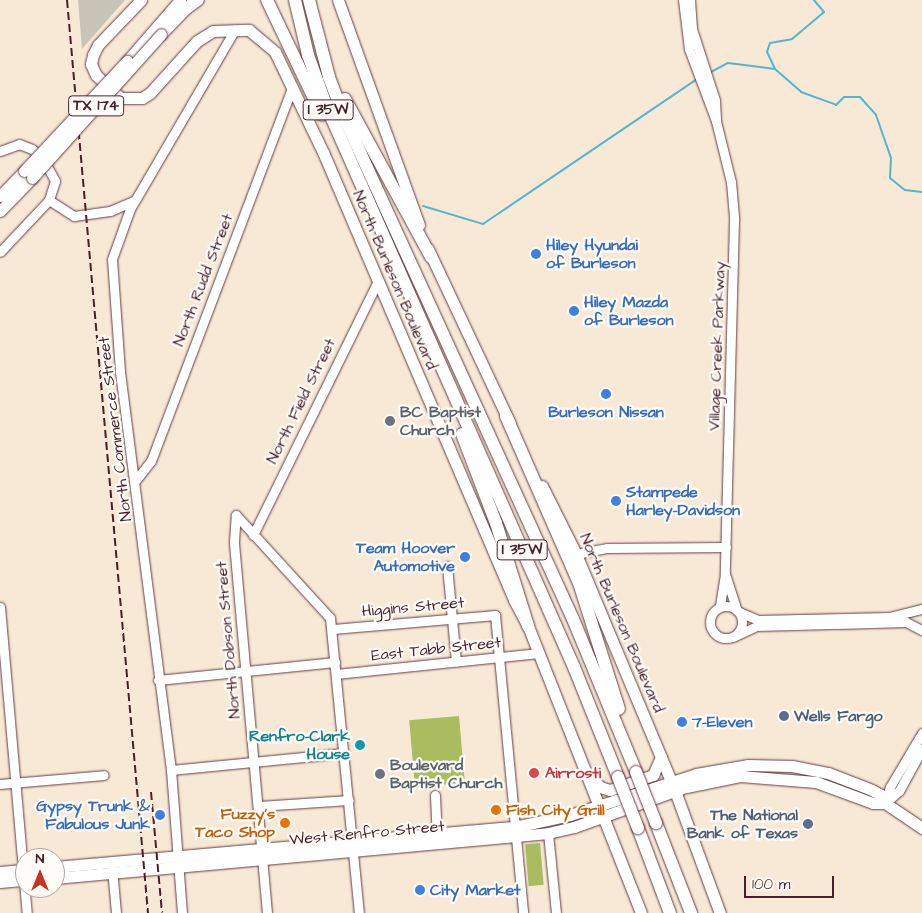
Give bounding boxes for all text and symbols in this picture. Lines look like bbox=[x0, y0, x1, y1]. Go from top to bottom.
road number: TX 174 bbox=[67, 94, 125, 118]
road number: I 35W bbox=[302, 98, 354, 122]
street label: North Burleson Boulevard bbox=[349, 188, 441, 372]
street label: North Rudd Street bbox=[169, 211, 237, 349]
place label: Hiley Hyundai of Burleson bbox=[546, 235, 638, 273]
marker: Hiley Hyundai of Burleson bbox=[530, 248, 542, 260]
street label: Village Creek Parkway bbox=[704, 261, 730, 431]
place label: Hiley Mazda of Burleson bbox=[584, 292, 673, 330]
marker: Hiley Mazda of Burleson bbox=[568, 305, 580, 317]
street label: North Field Street bbox=[262, 335, 340, 467]
street label: North Commerce Street bbox=[94, 336, 136, 522]
marker: Burleson Nissan bbox=[600, 388, 612, 400]
place label: BC Baptist Church bbox=[400, 402, 481, 440]
place label: Burleson Nissan bbox=[548, 402, 664, 422]
marker: BC Baptist Church bbox=[384, 415, 396, 427]
place label: Stampede Harley-Davidson bbox=[626, 482, 740, 520]
marker: Stampede Harley-Davidson bbox=[610, 495, 622, 507]
street label: North Burleson Boulevard bbox=[576, 531, 668, 715]
place label: Team Hoover Automotive bbox=[356, 538, 455, 576]
road number: I 35W bbox=[496, 538, 548, 562]
marker: Team Hoover Automotive bbox=[459, 551, 471, 563]
street label: North Dobson Street bbox=[212, 561, 244, 719]
street label: Higgins Street bbox=[361, 593, 465, 621]
street label: East Tabb Street bbox=[370, 633, 502, 665]
place label: Wells Fargo bbox=[794, 706, 882, 726]
marker: Wells Fargo bbox=[778, 710, 790, 722]
place label: 7-Eleven bbox=[692, 712, 752, 732]
marker: 7-Eleven bbox=[676, 716, 688, 728]
place label: Renfro-Clark House bbox=[249, 726, 350, 764]
marker: Renfro-Clark House bbox=[354, 739, 366, 751]
place label: Boulevard Baptist Church bbox=[390, 755, 502, 793]
place label: Airrosti bbox=[545, 763, 601, 783]
marker: Airrosti bbox=[527, 766, 541, 780]
marker: Boulevard Baptist Church bbox=[374, 768, 386, 780]
place label: Gypsy Trunk & Fabulous Junk bbox=[36, 796, 150, 834]
place label: Fish City Grill bbox=[506, 800, 605, 820]
place label: Fuzzy's Taco Shop bbox=[195, 804, 275, 842]
marker: Fish City Grill bbox=[490, 804, 502, 816]
place label: The National Bank of Texas bbox=[687, 805, 798, 843]
marker: Gypsy Trunk & Fabulous Junk bbox=[154, 809, 166, 821]
marker: Fuzzy's Taco Shop bbox=[279, 817, 291, 829]
street label: West Renfro Street bbox=[289, 817, 445, 849]
marker: The National Bank of Texas bbox=[802, 818, 814, 830]
north arrow bbox=[15, 848, 65, 898]
text: N bbox=[36, 849, 44, 869]
scale bar bbox=[747, 866, 837, 898]
text: 100 m bbox=[752, 874, 791, 895]
place label: City Market bbox=[430, 880, 521, 900]
marker: City Market bbox=[414, 884, 426, 896]

